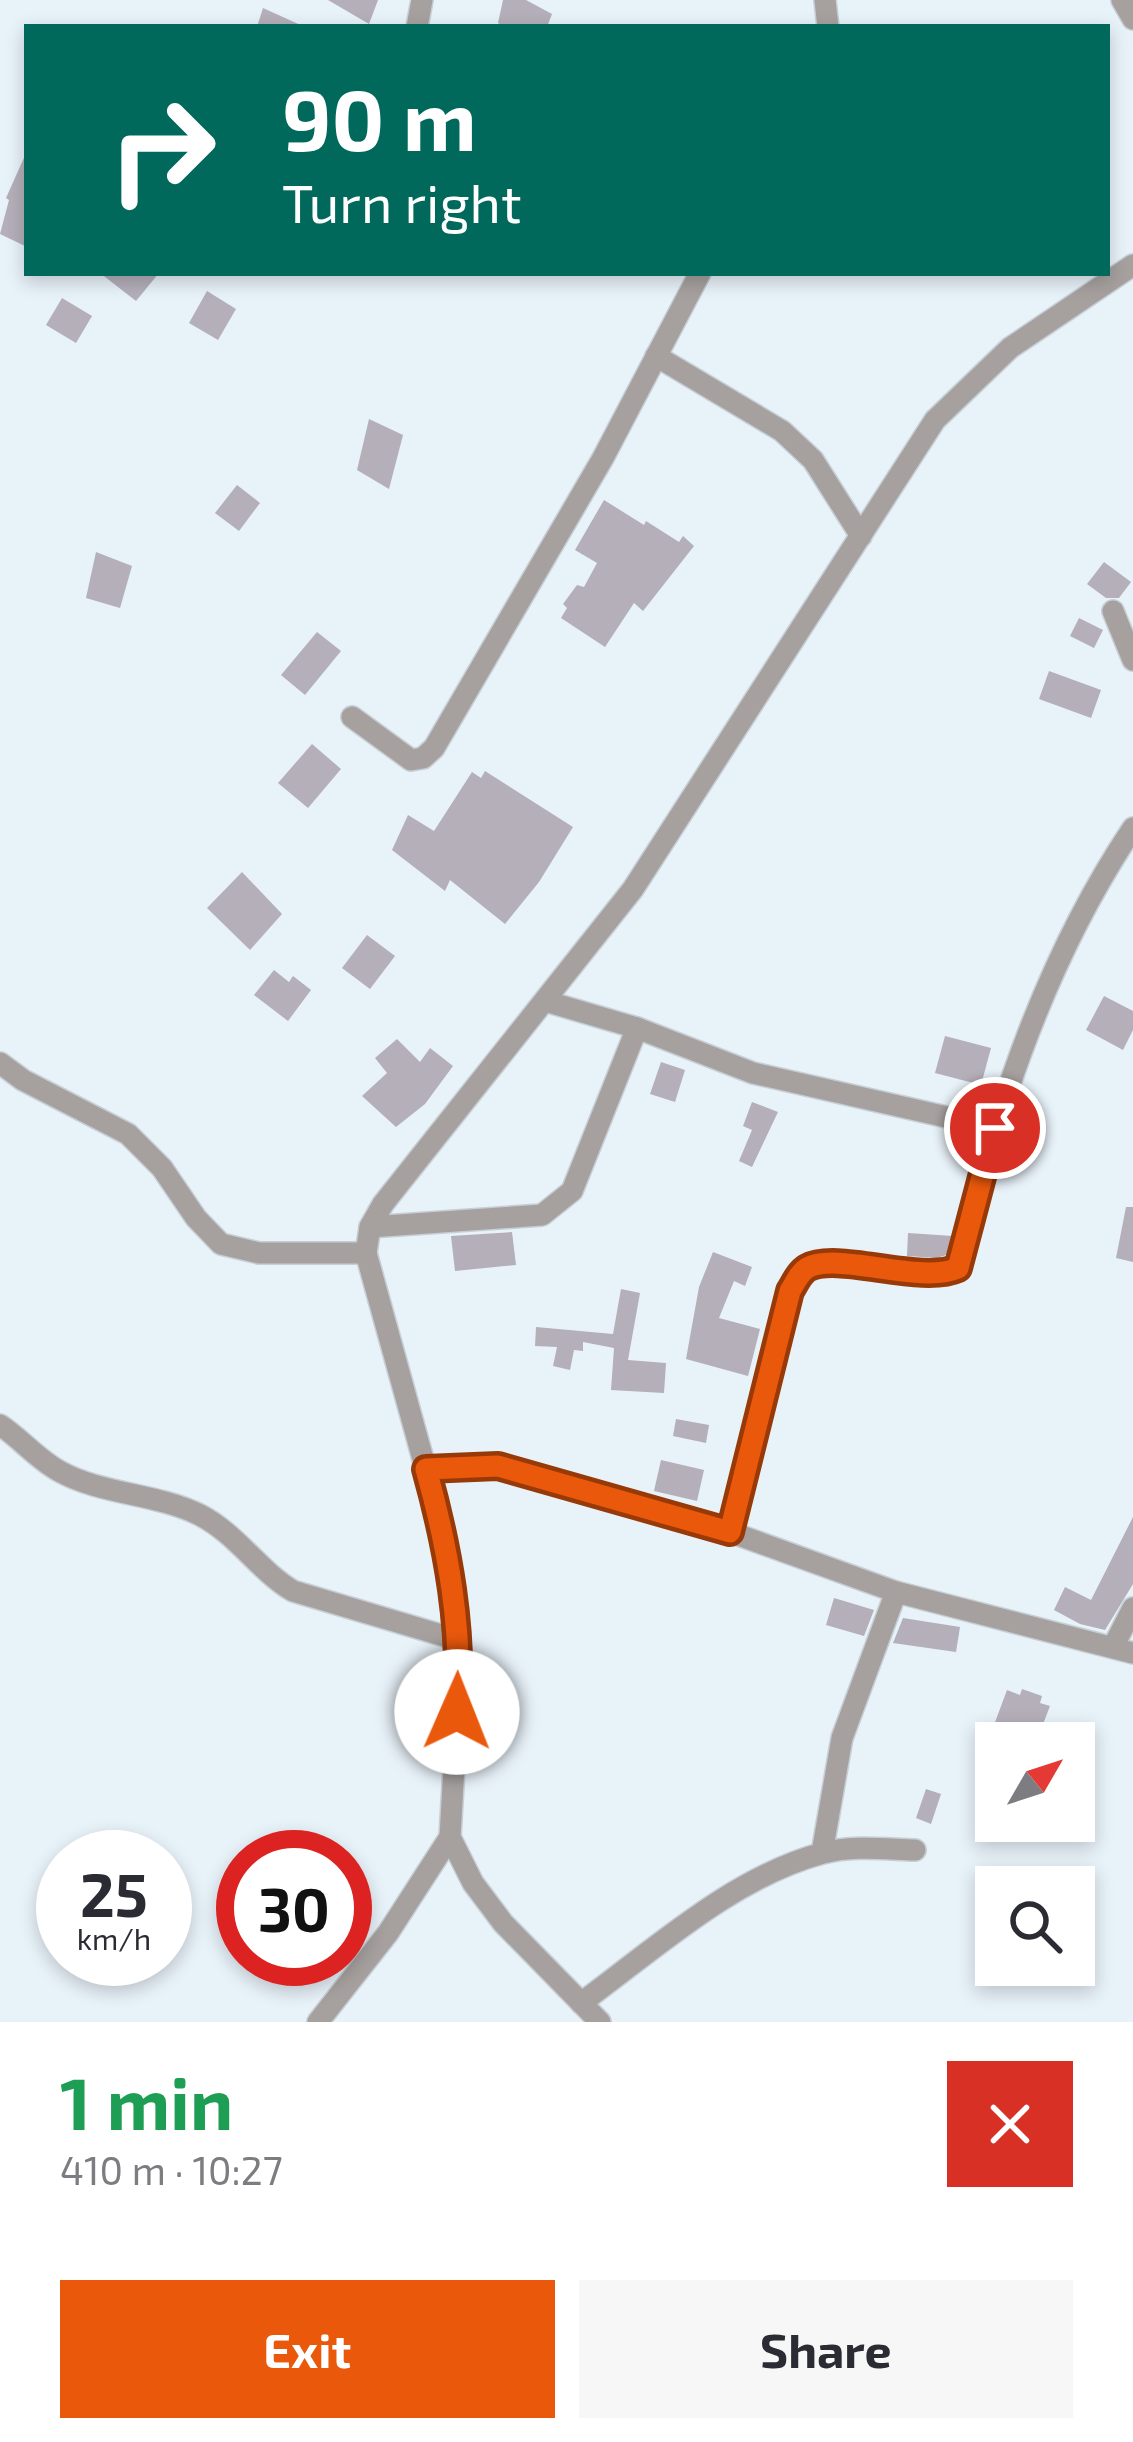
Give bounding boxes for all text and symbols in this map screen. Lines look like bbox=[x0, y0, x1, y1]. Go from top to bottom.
text: 90 m bbox=[282, 67, 477, 168]
icon: right bbox=[84, 72, 240, 228]
text: Turn right bbox=[282, 169, 522, 234]
pin bbox=[944, 1077, 1046, 1179]
icon: arrive bbox=[962, 1095, 1028, 1161]
position arrow bbox=[394, 1649, 520, 1775]
north arrow bbox=[975, 1722, 1095, 1842]
map controls bbox=[975, 1722, 1095, 1986]
speed limit sign: 30 bbox=[216, 1830, 372, 1986]
text: 25 bbox=[80, 1857, 148, 1929]
button: search bbox=[975, 1866, 1095, 1986]
text: km/h bbox=[77, 1920, 151, 1956]
text: 1 min bbox=[60, 2058, 233, 2144]
button: close bbox=[947, 2061, 1073, 2187]
text: 410 m · 10:27 bbox=[60, 2146, 283, 2193]
button: Exit bbox=[60, 2280, 555, 2418]
button: Share bbox=[579, 2280, 1073, 2418]

